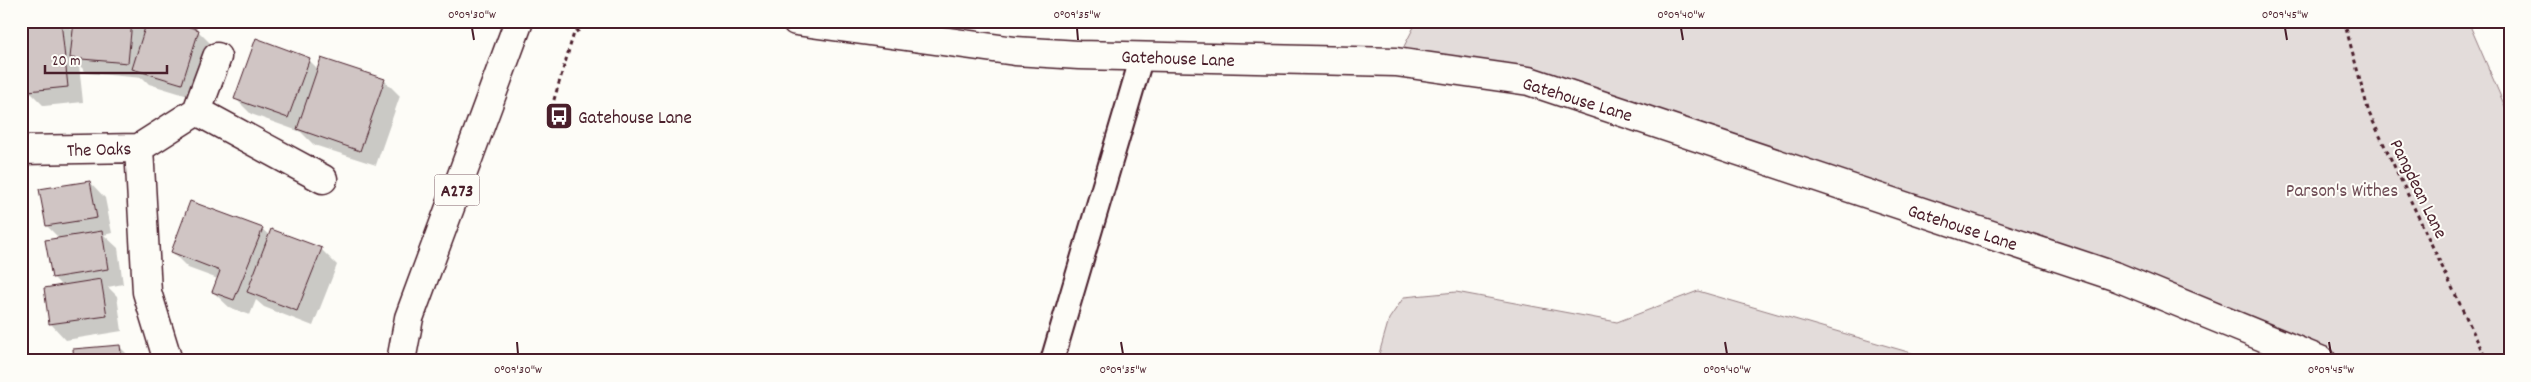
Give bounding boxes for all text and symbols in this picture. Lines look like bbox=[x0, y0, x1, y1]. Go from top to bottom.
text: 0°09'30"W bbox=[448, 7, 496, 24]
text: 0°09'35"W bbox=[1054, 7, 1101, 24]
text: 0°09'40"W bbox=[1657, 7, 1705, 24]
text: 0°09'45"W bbox=[2262, 7, 2308, 24]
scale bar bbox=[45, 42, 168, 74]
street label: Gatehouse Lane bbox=[1121, 45, 1235, 76]
text: 20 m bbox=[52, 51, 80, 73]
street label: Gatehouse Lane bbox=[1519, 72, 1635, 131]
bus stop icon: Gatehouse Lane bbox=[544, 101, 574, 131]
place label: Gatehouse Lane bbox=[578, 106, 692, 133]
street label: Pangdean Lane bbox=[2381, 135, 2453, 244]
street label: The Oaks bbox=[66, 137, 132, 166]
road number: A273 bbox=[434, 174, 480, 206]
park label: Parson's Withes bbox=[2286, 179, 2398, 206]
street label: Gatehouse Lane bbox=[1904, 199, 2020, 260]
text: 0°09'30"W bbox=[494, 362, 542, 379]
text: 0°09'35"W bbox=[1100, 362, 1147, 379]
text: 0°09'40"W bbox=[1703, 362, 1751, 379]
text: 0°09'45"W bbox=[2308, 362, 2354, 379]

